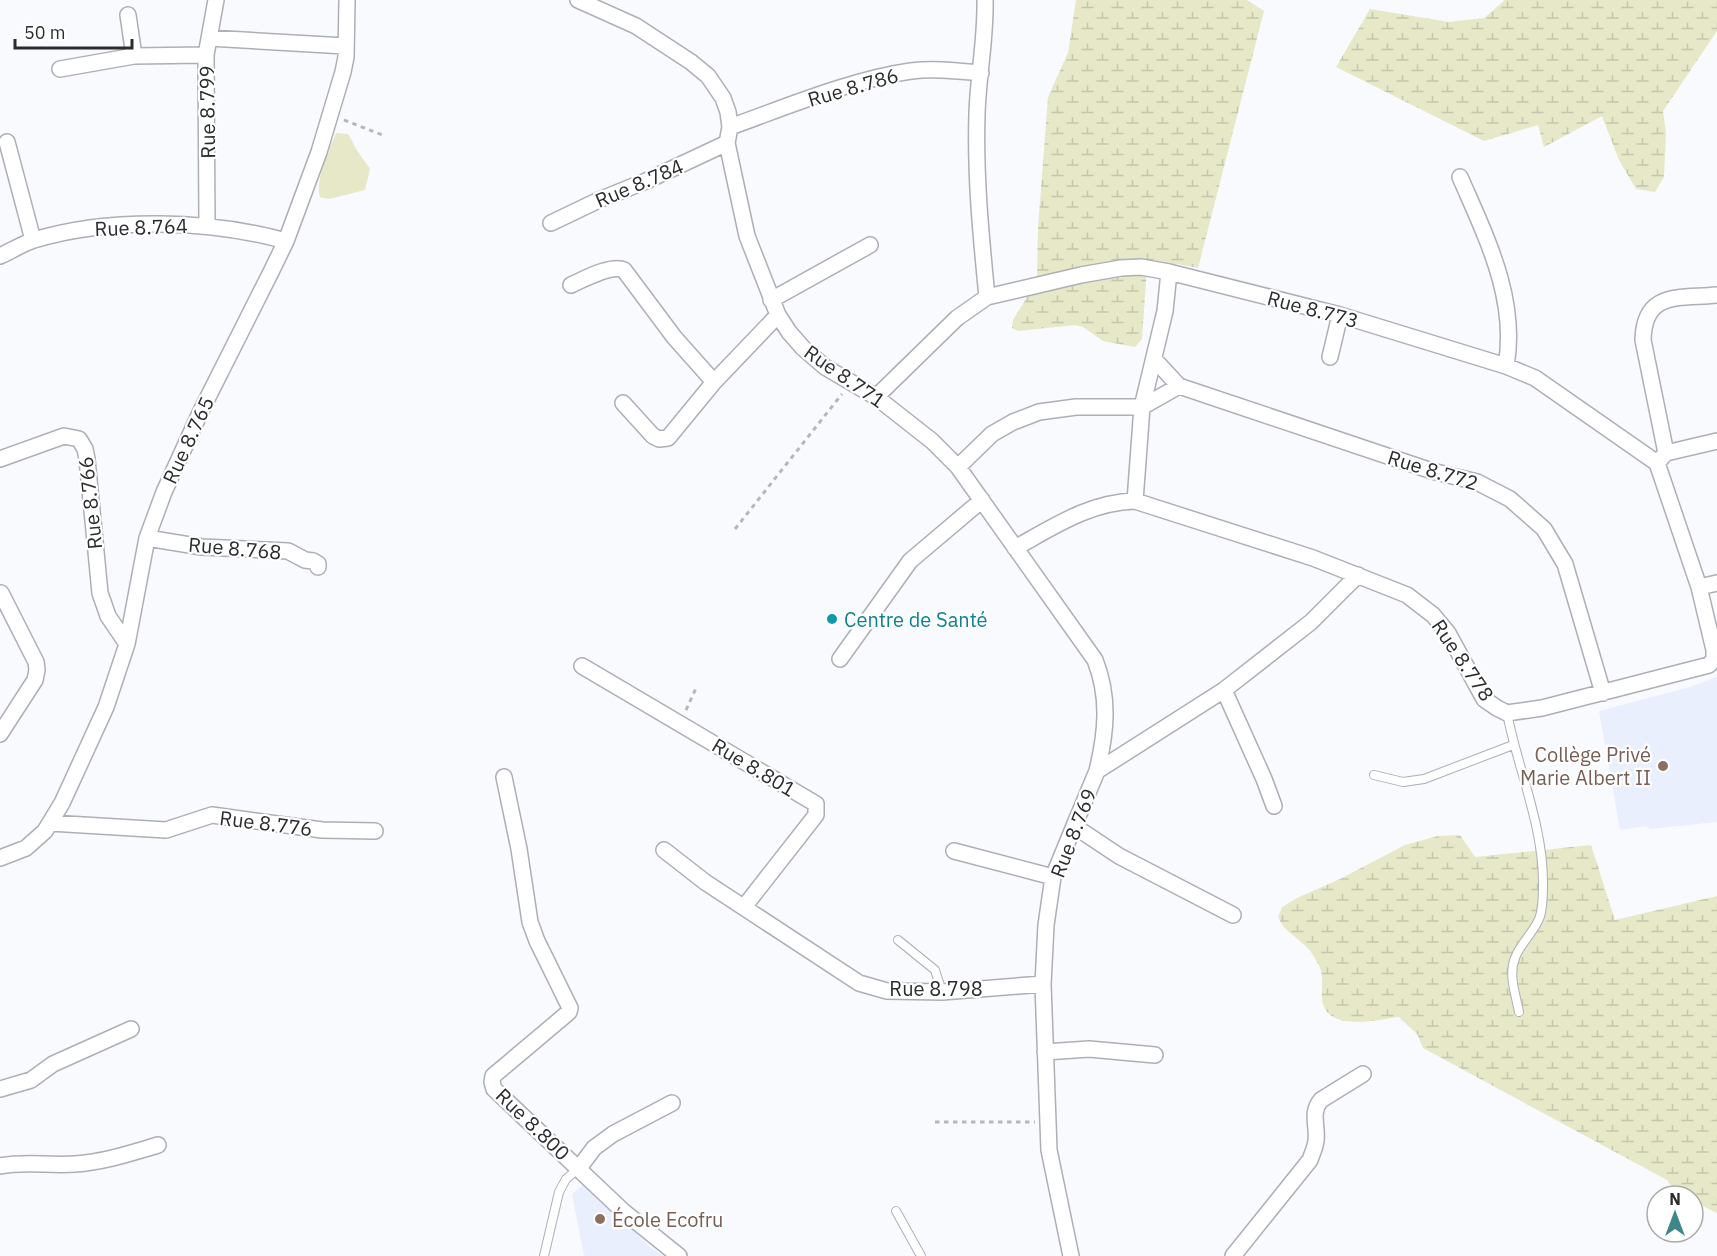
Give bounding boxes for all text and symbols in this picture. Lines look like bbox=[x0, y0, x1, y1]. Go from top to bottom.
scale bar bbox=[15, 12, 132, 50]
text: 50 m bbox=[24, 21, 66, 44]
street label: Rue 8.786 bbox=[804, 61, 902, 113]
street label: Rue 8.799 bbox=[193, 65, 221, 159]
street label: Rue 8.784 bbox=[591, 152, 687, 214]
street label: Rue 8.764 bbox=[94, 212, 188, 242]
street label: Rue 8.773 bbox=[1264, 284, 1362, 334]
street label: Rue 8.771 bbox=[799, 338, 891, 414]
street label: Rue 8.765 bbox=[156, 392, 220, 488]
street label: Rue 8.772 bbox=[1384, 443, 1482, 497]
street label: Rue 8.766 bbox=[72, 455, 108, 551]
street label: Rue 8.768 bbox=[187, 530, 283, 566]
place label: Centre de Santé bbox=[844, 606, 988, 633]
marker: Centre de Santé bbox=[825, 612, 839, 626]
street label: Rue 8.778 bbox=[1426, 614, 1500, 706]
street label: Rue 8.801 bbox=[707, 731, 801, 803]
place label: Collège Privé Marie Albert II bbox=[1520, 741, 1651, 791]
marker: Collège Privé Marie Albert II bbox=[1656, 759, 1670, 773]
street label: Rue 8.769 bbox=[1044, 785, 1102, 881]
street label: Rue 8.776 bbox=[218, 804, 314, 842]
street label: Rue 8.798 bbox=[889, 975, 983, 1002]
street label: Rue 8.800 bbox=[490, 1082, 576, 1166]
north arrow bbox=[1645, 1184, 1705, 1244]
text: N bbox=[1669, 1189, 1681, 1209]
place label: École Ecofru bbox=[612, 1206, 723, 1233]
marker: École Ecofru bbox=[593, 1212, 607, 1226]

